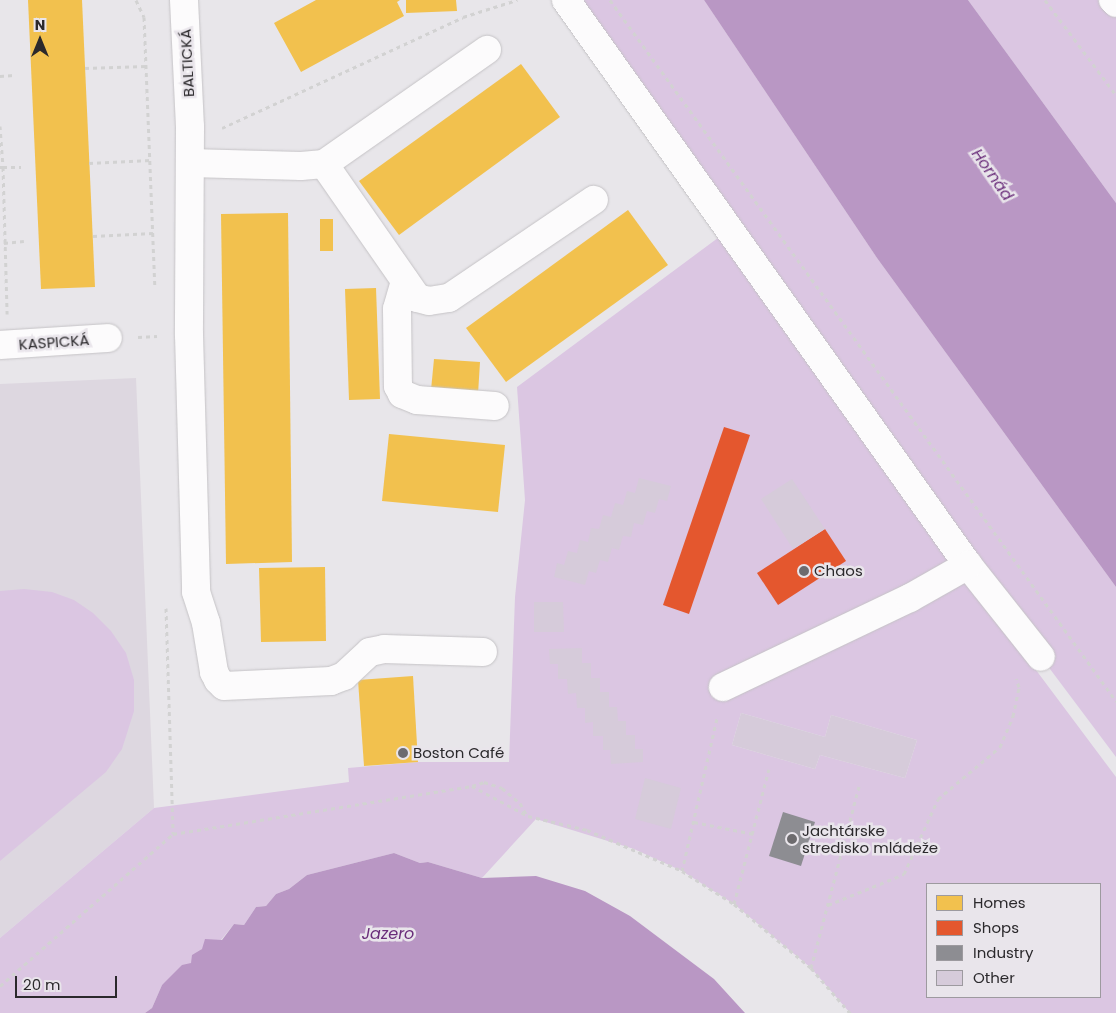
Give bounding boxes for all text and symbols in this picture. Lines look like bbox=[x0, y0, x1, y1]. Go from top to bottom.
north arrow bbox=[15, 15, 65, 65]
text: N bbox=[35, 15, 45, 35]
street label: BALTICKÁ bbox=[176, 28, 198, 98]
water label: Hornád bbox=[967, 145, 1017, 205]
street label: KASPICKÁ bbox=[18, 331, 90, 353]
place label: Chaos bbox=[814, 562, 863, 580]
marker: Chaos bbox=[798, 565, 810, 577]
place label: Boston Café bbox=[413, 744, 504, 762]
marker: Boston Café bbox=[397, 747, 409, 759]
place label: Jachtárske stredisko mládeže bbox=[802, 821, 938, 856]
marker: Jachtárske stredisko mládeže bbox=[786, 833, 798, 845]
legend bbox=[926, 883, 1101, 998]
text: Homes bbox=[973, 892, 1026, 913]
text: Shops bbox=[973, 917, 1019, 938]
water label: Jazero bbox=[362, 924, 414, 944]
text: Industry bbox=[973, 942, 1033, 963]
scale bar bbox=[18, 966, 120, 998]
text: Other bbox=[973, 967, 1015, 988]
text: 20 m bbox=[23, 974, 61, 995]

